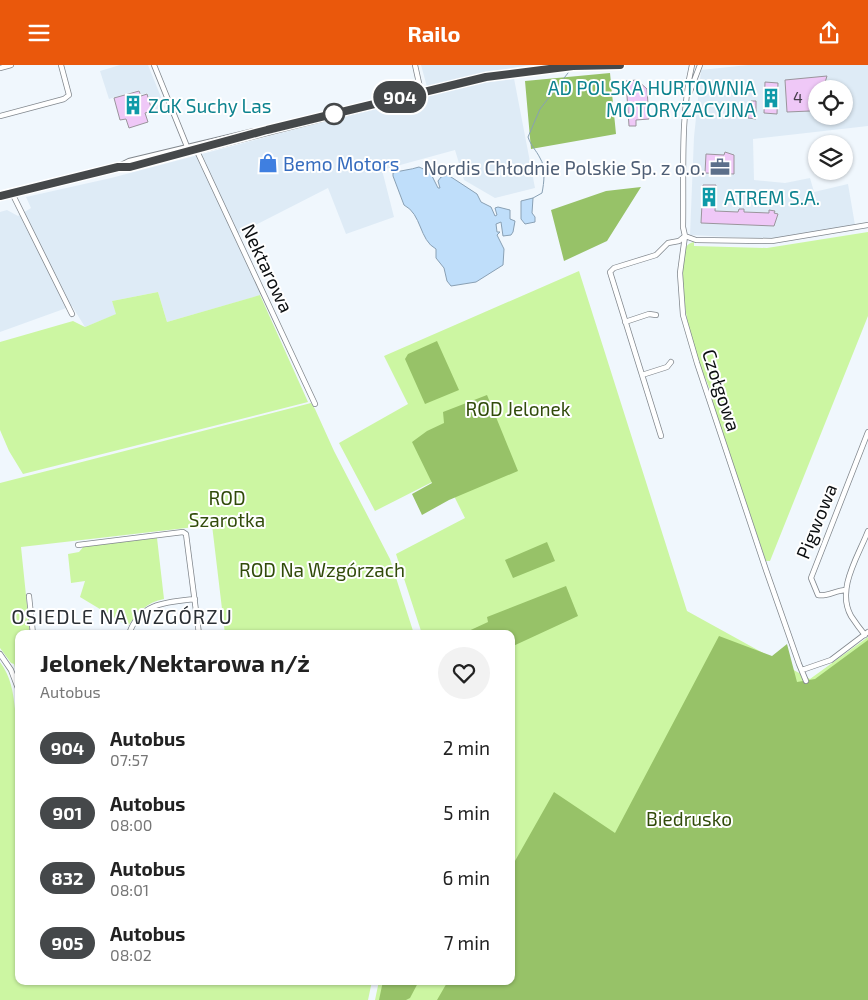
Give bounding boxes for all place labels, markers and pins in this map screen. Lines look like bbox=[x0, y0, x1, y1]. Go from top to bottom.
place label: AD POLSKA HURTOWNIA MOTORYZACYJNA bbox=[548, 76, 756, 121]
building icon: AD POLSKA HURTOWNIA MOTORYZACYJNA bbox=[760, 87, 782, 109]
building icon: ZGK Suchy Las bbox=[122, 94, 144, 116]
place label: ZGK Suchy Las bbox=[148, 94, 271, 117]
unlabelled marker bbox=[323, 103, 345, 125]
shop icon: Bemo Motors bbox=[257, 152, 279, 174]
place label: Bemo Motors bbox=[283, 152, 399, 175]
place label: Nordis Chłodnie Polskie Sp. z o.o. bbox=[423, 156, 705, 179]
office icon: Nordis Chłodnie Polskie Sp. z o.o. bbox=[709, 156, 731, 178]
building icon: ATREM S.A. bbox=[698, 186, 720, 208]
place label: ATREM S.A. bbox=[724, 186, 820, 209]

